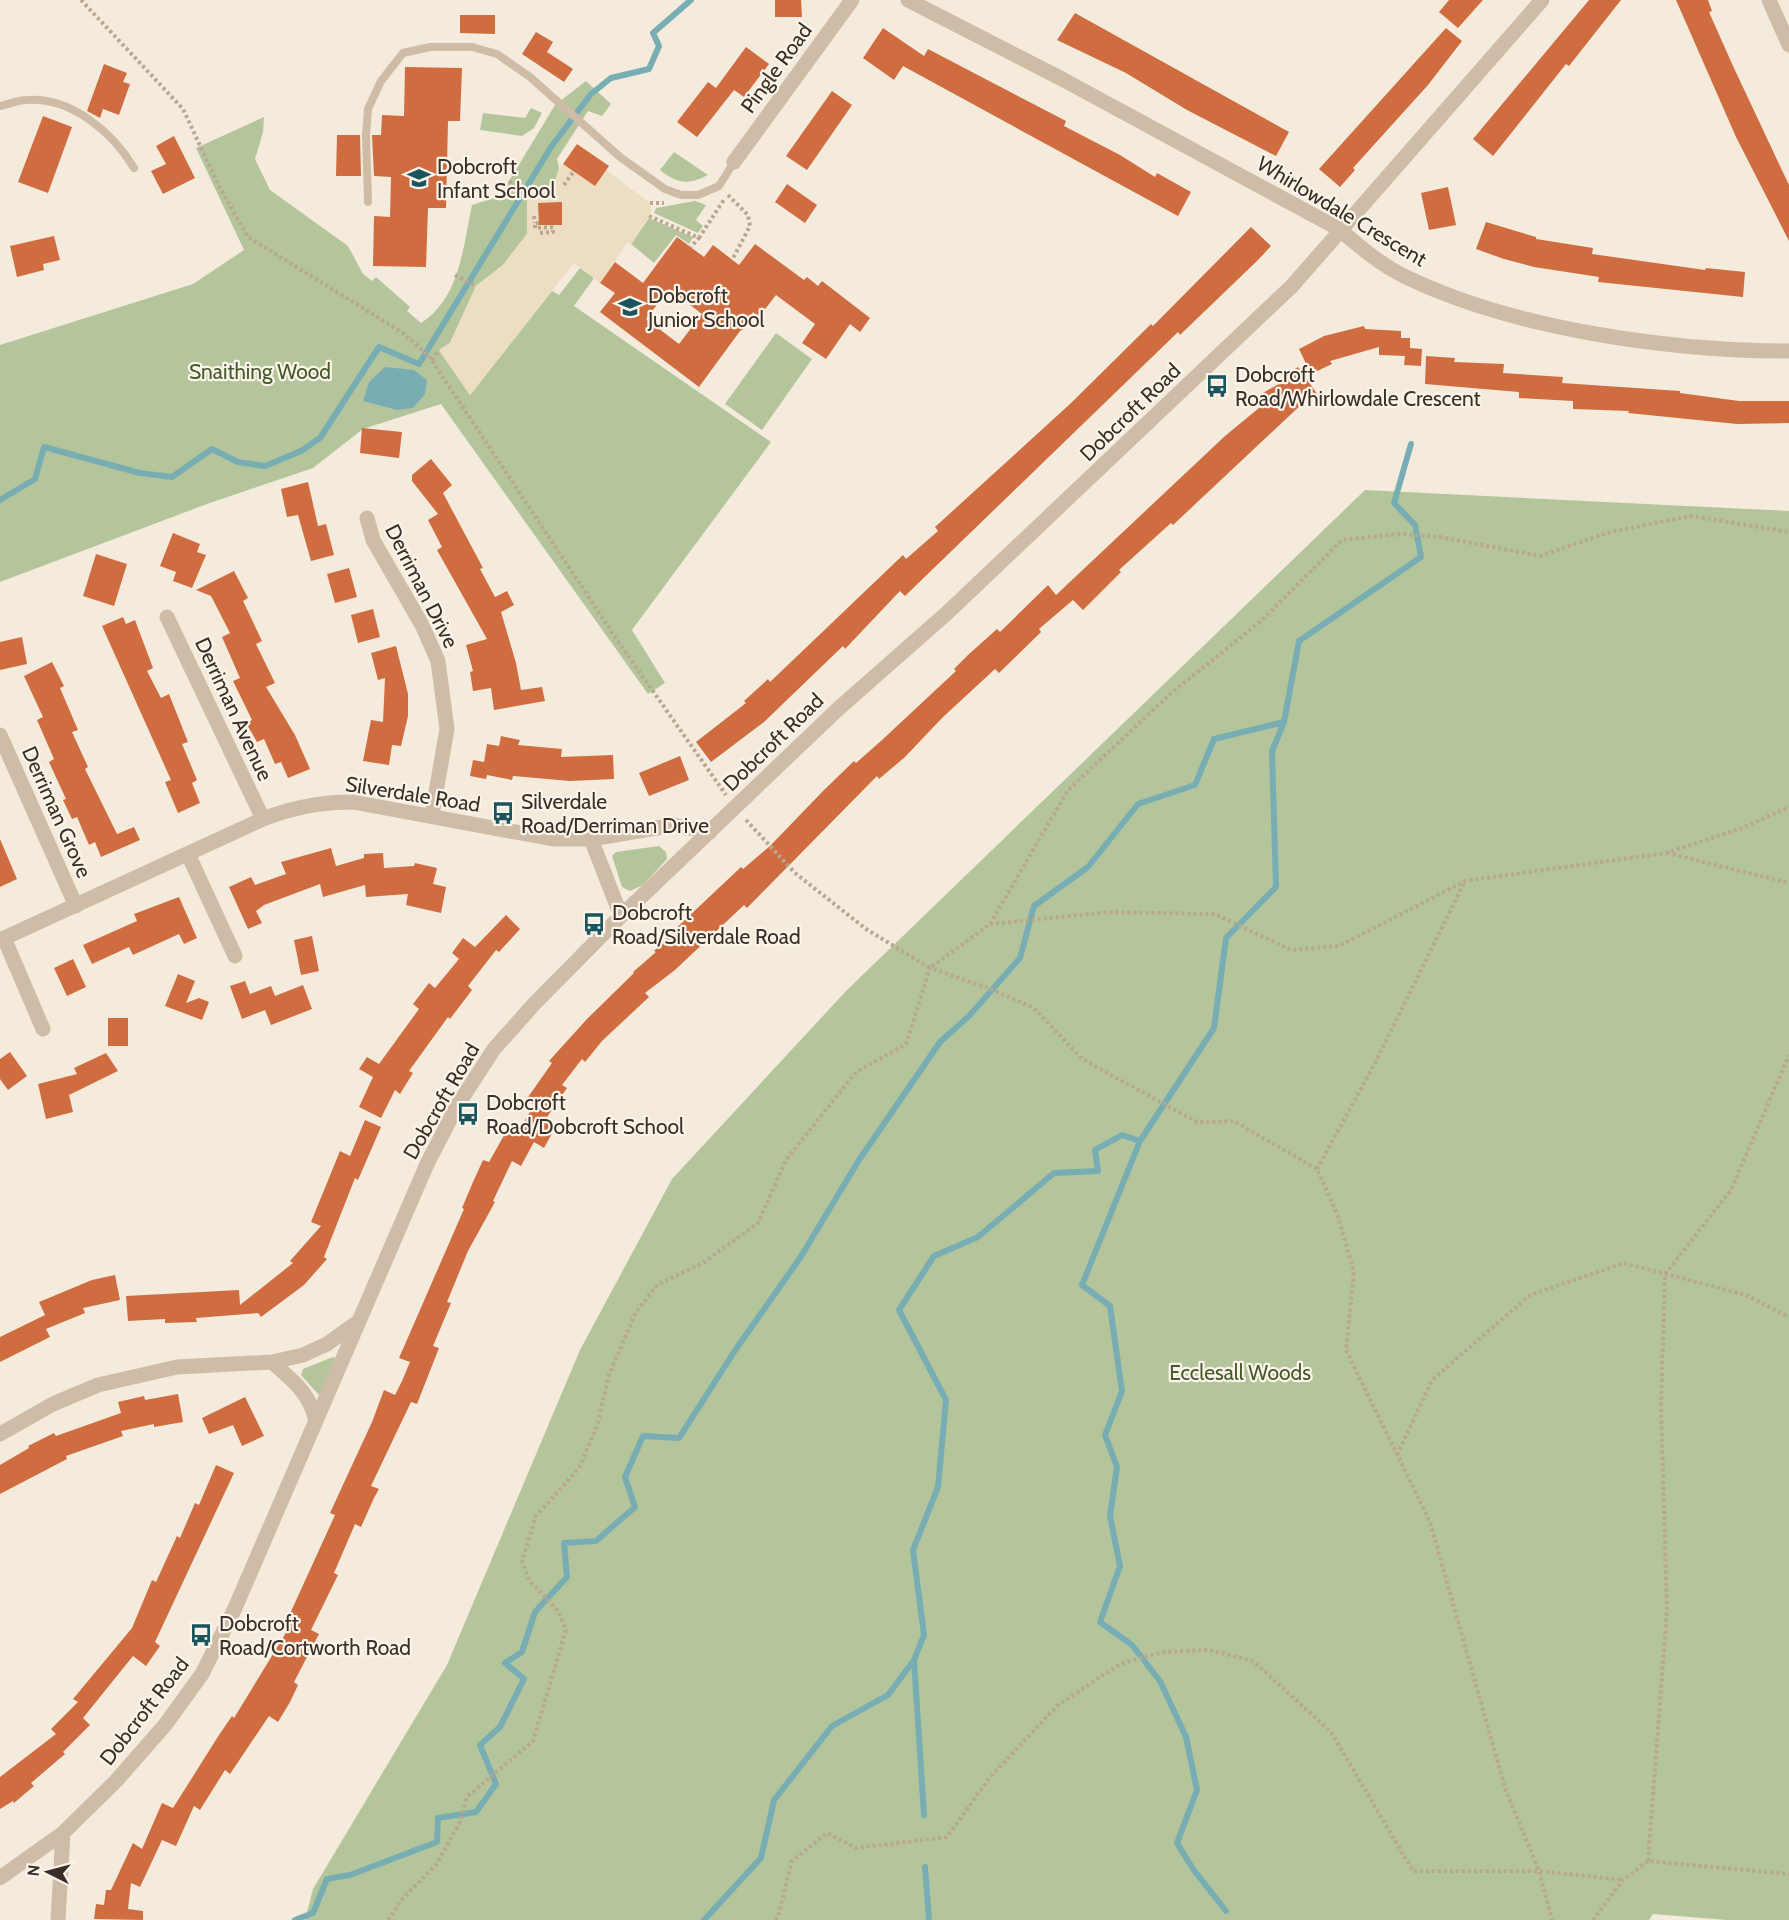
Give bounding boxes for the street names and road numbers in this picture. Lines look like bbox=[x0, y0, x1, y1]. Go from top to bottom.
street label: Pingle Road bbox=[735, 18, 817, 118]
street label: Whirlowdale Crescent bbox=[1253, 151, 1431, 271]
street label: Dobcroft Road bbox=[1075, 358, 1185, 466]
street label: Derriman Drive bbox=[380, 520, 464, 652]
street label: Derriman Avenue bbox=[190, 633, 278, 785]
street label: Dobcroft Road bbox=[718, 688, 828, 796]
street label: Derriman Grove bbox=[17, 742, 97, 882]
street label: Silverdale Road bbox=[344, 771, 482, 817]
street label: Dobcroft Road bbox=[398, 1038, 484, 1164]
street label: Dobcroft Road bbox=[94, 1652, 194, 1770]

